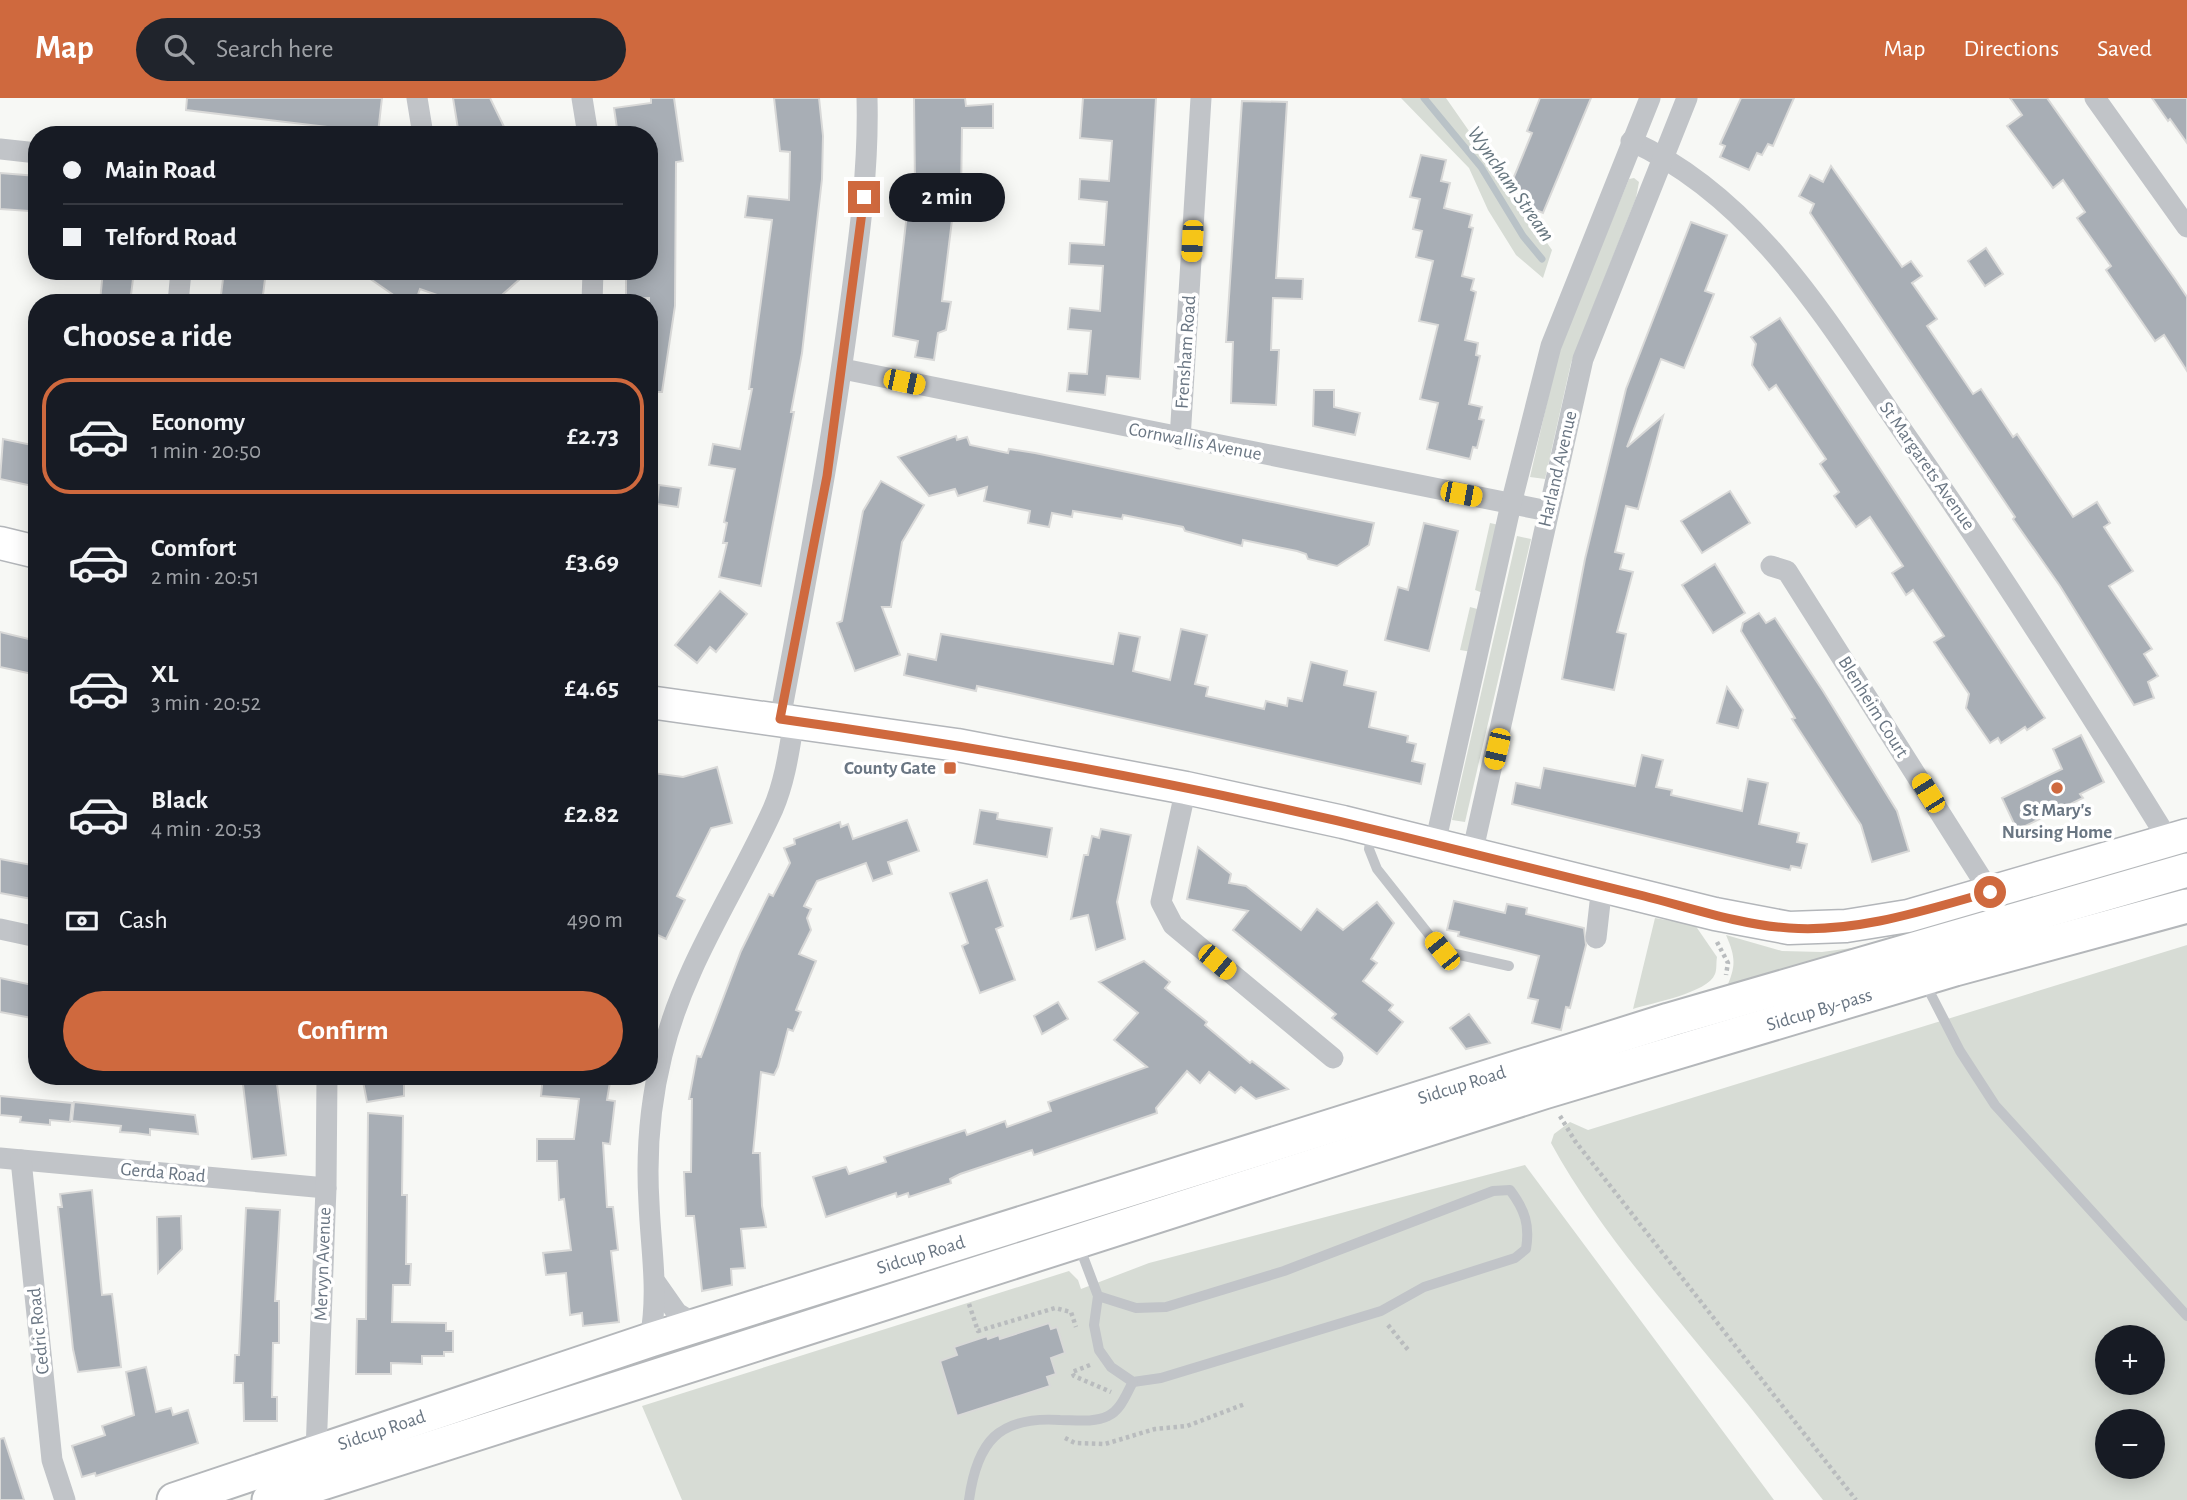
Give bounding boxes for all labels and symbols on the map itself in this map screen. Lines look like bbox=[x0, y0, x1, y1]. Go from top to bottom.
water label: Wyncham Stream bbox=[1464, 123, 1558, 245]
callout: 2 min bbox=[888, 172, 1004, 222]
route end bbox=[848, 181, 880, 213]
car bbox=[1181, 219, 1204, 263]
street label: Frensham Road bbox=[1173, 294, 1199, 409]
car bbox=[882, 367, 927, 397]
street label: St Margarets Avenue bbox=[1876, 398, 1978, 534]
street label: Harland Avenue bbox=[1535, 409, 1581, 529]
street label: Cornwallis Avenue bbox=[1127, 420, 1263, 464]
car bbox=[1439, 480, 1484, 508]
street label: Blenheim Court bbox=[1834, 653, 1912, 761]
car bbox=[1483, 726, 1512, 772]
place label: County Gate bbox=[844, 759, 936, 778]
marker: County Gate bbox=[942, 760, 958, 776]
car bbox=[1908, 770, 1949, 816]
marker: St Mary's Nursing Home bbox=[2049, 780, 2065, 796]
place label: St Mary's Nursing Home bbox=[2002, 801, 2112, 842]
route start bbox=[1974, 876, 2006, 908]
car bbox=[1421, 928, 1464, 974]
car bbox=[1195, 940, 1240, 984]
street label: Sidcup By-pass bbox=[1764, 985, 1874, 1034]
street label: Sidcup Road bbox=[1415, 1062, 1508, 1108]
street label: Gerda Road bbox=[120, 1160, 207, 1186]
street label: Mervyn Avenue bbox=[312, 1207, 334, 1321]
street label: Sidcup Road bbox=[874, 1232, 967, 1278]
street label: Cedric Road bbox=[25, 1287, 53, 1375]
street label: Sidcup Road bbox=[335, 1407, 428, 1454]

